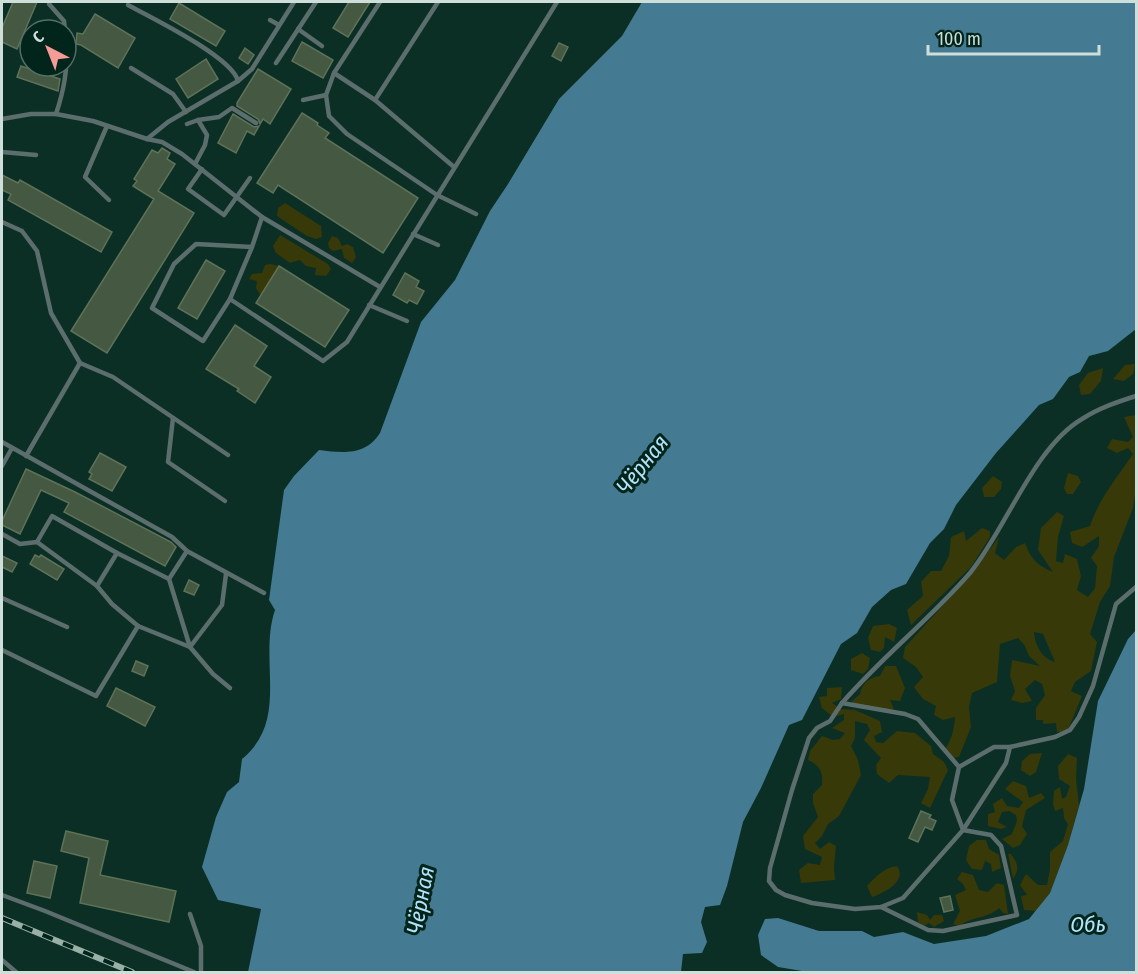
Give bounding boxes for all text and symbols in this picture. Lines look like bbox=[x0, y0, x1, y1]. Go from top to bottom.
north arrow bbox=[18, 18, 78, 78]
scale bar bbox=[928, 18, 1099, 56]
text: С bbox=[29, 27, 48, 47]
text: 100 m bbox=[937, 28, 981, 50]
water label: Чёрная bbox=[610, 429, 674, 499]
water label: Чёрная bbox=[401, 864, 440, 936]
water label: Обь bbox=[1070, 911, 1106, 938]

